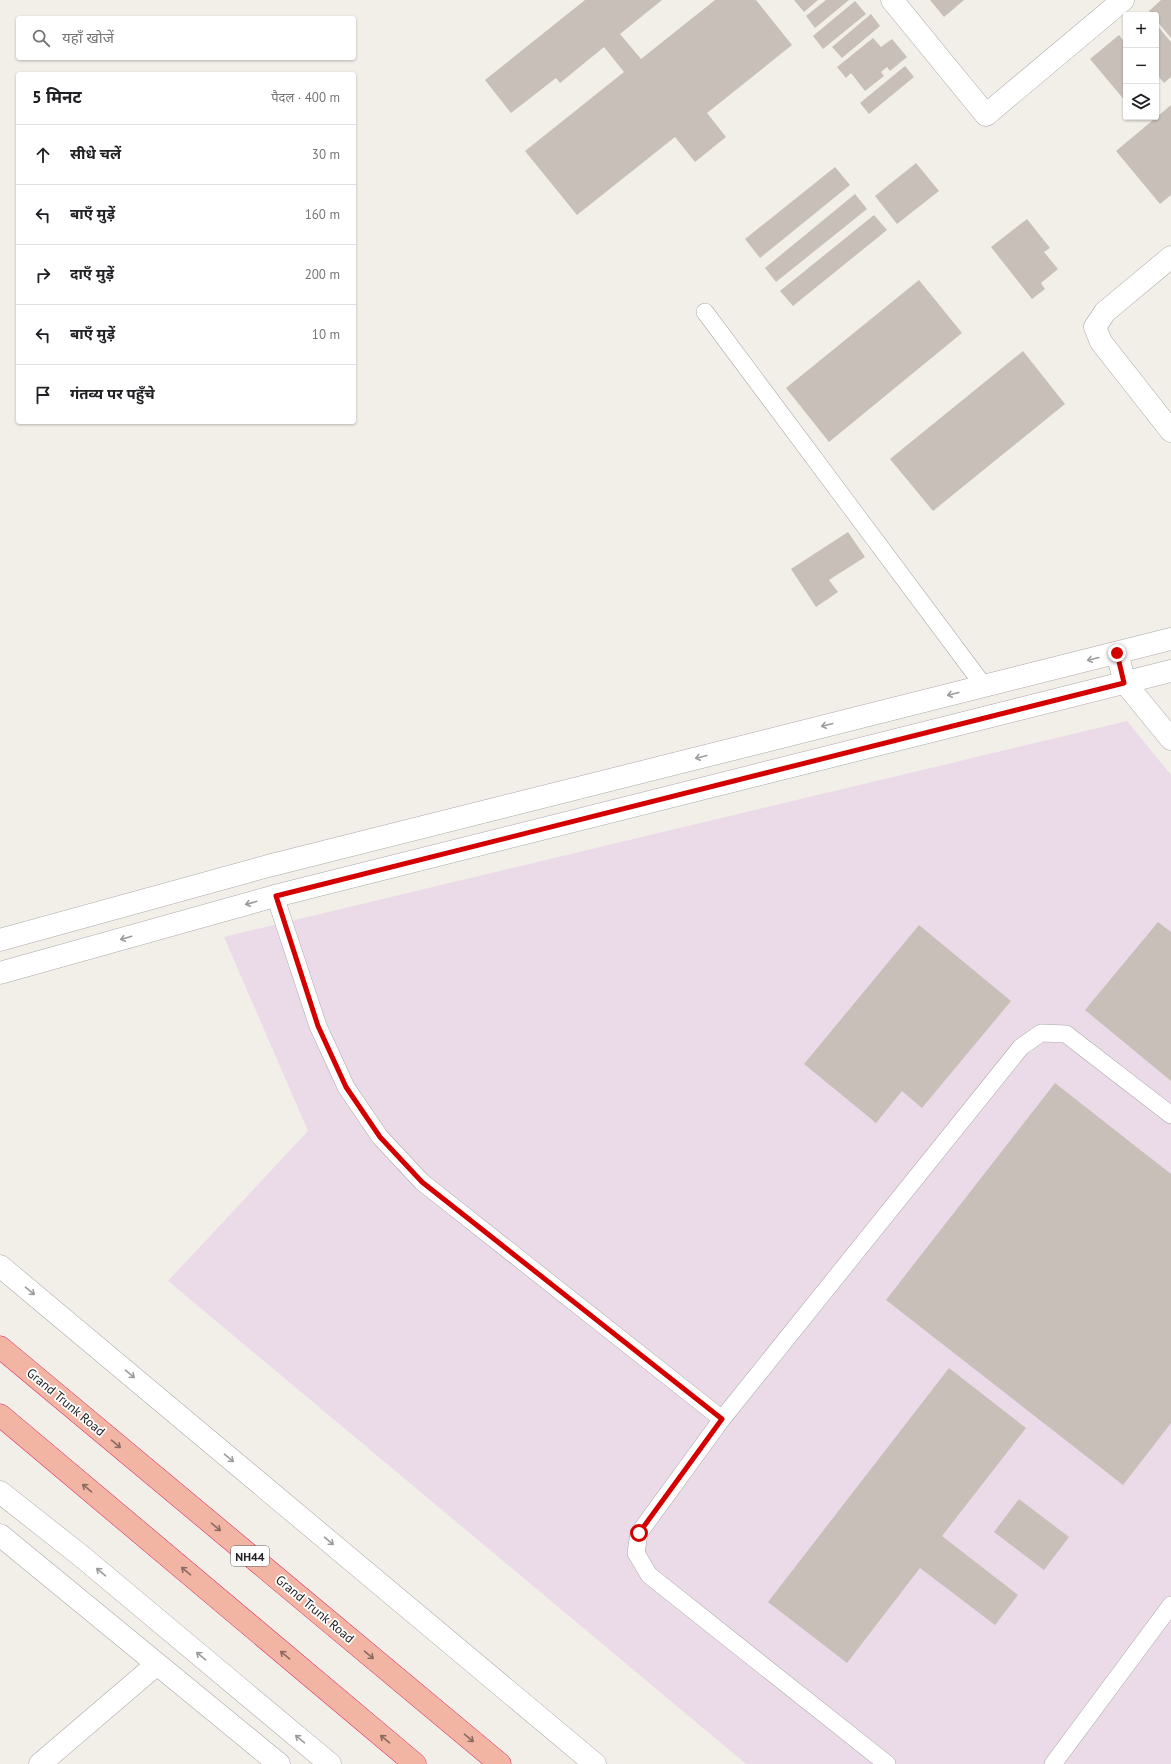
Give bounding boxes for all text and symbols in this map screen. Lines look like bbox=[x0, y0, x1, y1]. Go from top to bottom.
map controls bbox=[1123, 12, 1159, 120]
button: + bbox=[1123, 12, 1159, 48]
search box bbox=[16, 16, 356, 60]
icon: search bbox=[30, 27, 52, 49]
text: यहाँ खोजें bbox=[62, 28, 114, 47]
button: − bbox=[1123, 48, 1159, 84]
button: layers bbox=[1123, 84, 1159, 120]
text: 5 मिनट bbox=[32, 86, 82, 108]
text: पैदल · 400 m bbox=[271, 89, 340, 106]
icon: ahead bbox=[32, 144, 54, 166]
text: सीधे चलें bbox=[70, 144, 121, 163]
text: 30 m bbox=[312, 146, 340, 163]
icon: left bbox=[32, 204, 54, 226]
text: बाएँ मुड़ें bbox=[70, 204, 115, 223]
text: 160 m bbox=[305, 206, 340, 223]
icon: right bbox=[32, 264, 54, 286]
text: दाएँ मुड़ें bbox=[70, 264, 114, 283]
text: 200 m bbox=[305, 266, 340, 283]
icon: left bbox=[32, 324, 54, 346]
text: बाएँ मुड़ें bbox=[70, 324, 115, 343]
text: 10 m bbox=[312, 326, 340, 343]
icon: arrive bbox=[32, 384, 54, 406]
text: गंतव्य पर पहुँचे bbox=[70, 384, 155, 403]
route end bbox=[1108, 644, 1126, 662]
one-way arrow bbox=[1086, 655, 1099, 663]
one-way arrow bbox=[947, 690, 960, 698]
one-way arrow bbox=[821, 722, 834, 730]
one-way arrow bbox=[694, 754, 707, 761]
one-way arrow bbox=[245, 900, 258, 907]
one-way arrow bbox=[119, 935, 132, 942]
one-way arrow bbox=[25, 1286, 35, 1295]
street label: Grand Trunk Road bbox=[23, 1364, 109, 1440]
one-way arrow bbox=[124, 1370, 135, 1379]
one-way arrow bbox=[111, 1439, 121, 1448]
one-way arrow bbox=[224, 1453, 235, 1462]
one-way arrow bbox=[81, 1483, 92, 1492]
one-way arrow bbox=[210, 1523, 221, 1532]
route start bbox=[630, 1524, 648, 1542]
one-way arrow bbox=[324, 1537, 334, 1546]
road number: NH44 bbox=[231, 1546, 269, 1566]
one-way arrow bbox=[181, 1567, 191, 1576]
one-way arrow bbox=[95, 1568, 106, 1577]
street label: Grand Trunk Road bbox=[272, 1571, 358, 1647]
one-way arrow bbox=[195, 1651, 206, 1660]
one-way arrow bbox=[280, 1651, 291, 1660]
one-way arrow bbox=[364, 1651, 375, 1660]
one-way arrow bbox=[380, 1734, 390, 1743]
one-way arrow bbox=[464, 1734, 475, 1743]
one-way arrow bbox=[295, 1735, 306, 1743]

